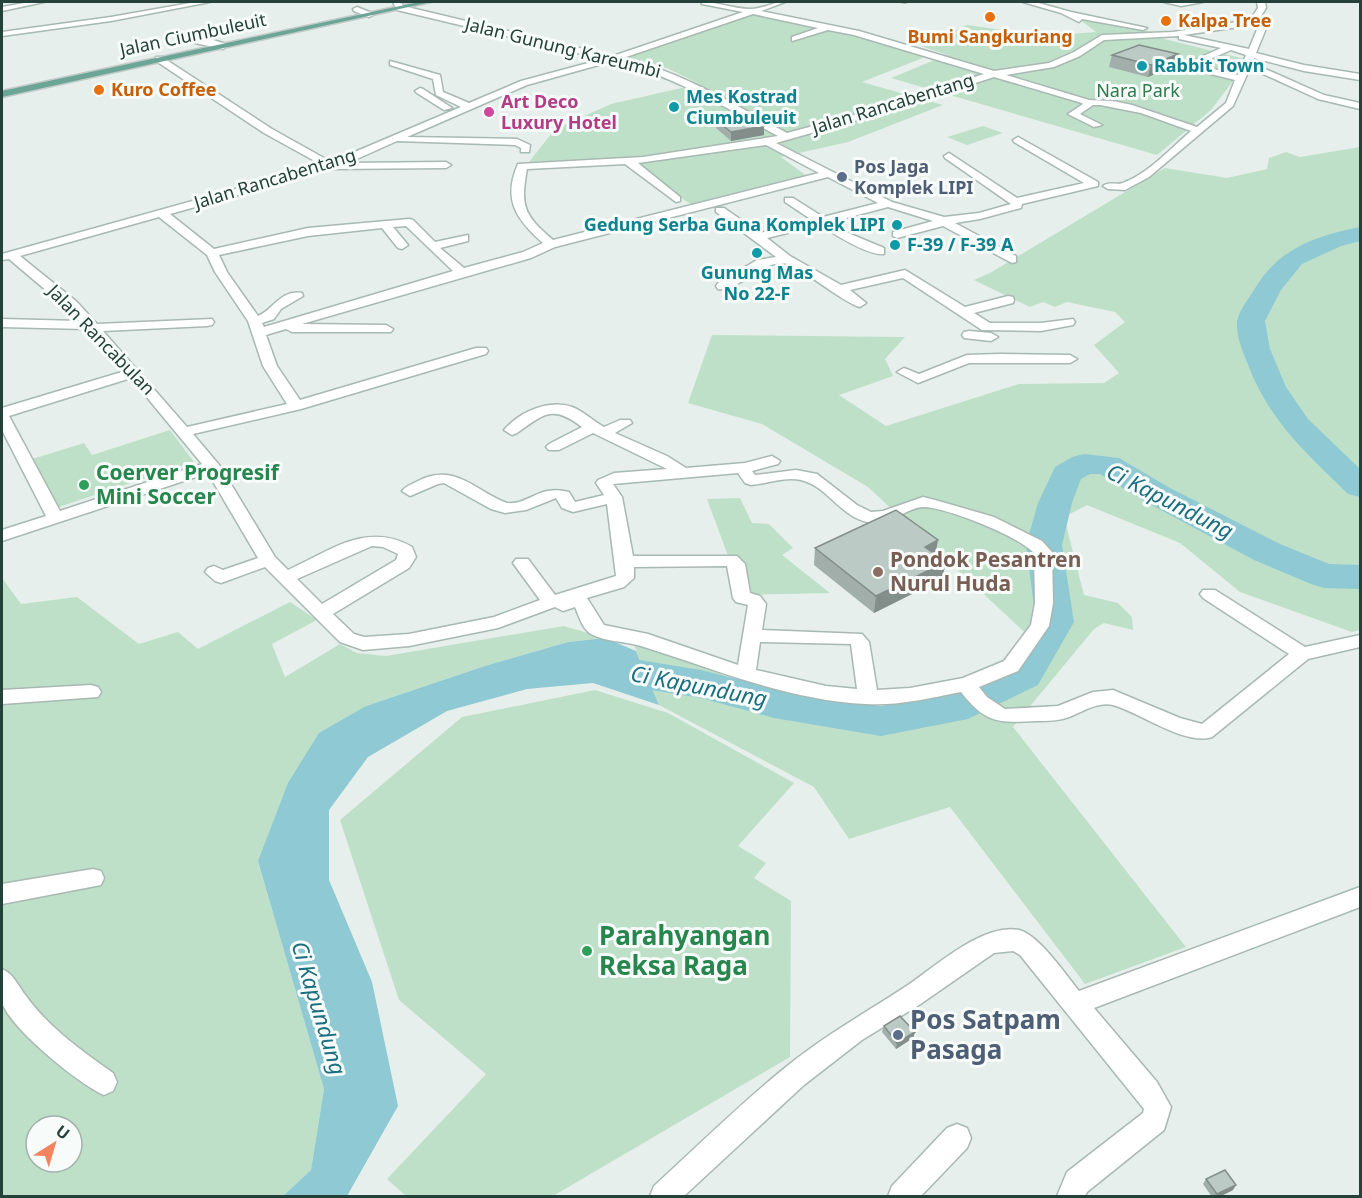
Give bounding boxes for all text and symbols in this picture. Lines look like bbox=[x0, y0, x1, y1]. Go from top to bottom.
street label: Jalan Ciumbuleuit bbox=[116, 7, 269, 62]
place label: Kalpa Tree bbox=[1178, 8, 1272, 32]
marker: Bumi Sangkuriang bbox=[983, 10, 997, 24]
street label: Jalan Gunung Kareumbi bbox=[461, 11, 664, 83]
marker: Kalpa Tree bbox=[1159, 14, 1173, 28]
place label: Bumi Sangkuriang bbox=[907, 24, 1073, 48]
place label: Rabbit Town bbox=[1154, 53, 1264, 77]
marker: Rabbit Town bbox=[1135, 59, 1149, 73]
street label: Jalan Rancabentang bbox=[807, 67, 976, 140]
place label: Kuro Coffee bbox=[111, 77, 216, 101]
park label: Nara Park bbox=[1096, 78, 1180, 102]
marker: Kuro Coffee bbox=[92, 83, 106, 97]
place label: Mes Kostrad Ciumbuleuit bbox=[686, 84, 797, 129]
place label: Art Deco Luxury Hotel bbox=[501, 89, 617, 134]
marker: Mes Kostrad Ciumbuleuit bbox=[667, 100, 681, 114]
marker: Art Deco Luxury Hotel bbox=[482, 105, 496, 119]
street label: Jalan Rancabentang bbox=[189, 142, 358, 215]
place label: Pos Jaga Komplek LIPI bbox=[854, 154, 973, 199]
marker: Pos Jaga Komplek LIPI bbox=[835, 170, 849, 184]
place label: Gedung Serba Guna Komplek LIPI bbox=[584, 212, 885, 236]
marker: Gedung Serba Guna Komplek LIPI bbox=[890, 218, 904, 232]
place label: F-39 / F-39 A bbox=[907, 232, 1014, 256]
marker: F-39 / F-39 A bbox=[888, 238, 902, 252]
marker: Gunung Mas No 22-F bbox=[750, 246, 764, 260]
place label: Gunung Mas No 22-F bbox=[701, 260, 813, 305]
street label: Jalan Rancabulan bbox=[41, 277, 161, 400]
water label: Ci Kapundung bbox=[1102, 455, 1239, 545]
place label: Coerver Progresif Mini Soccer bbox=[96, 458, 281, 510]
marker: Coerver Progresif Mini Soccer bbox=[77, 478, 91, 492]
place label: Pondok Pesantren Nurul Huda bbox=[890, 545, 1081, 597]
marker: Pondok Pesantren Nurul Huda bbox=[871, 565, 885, 579]
water label: Ci Kapundung bbox=[628, 657, 770, 713]
place label: Parahyangan Reksa Raga bbox=[599, 917, 771, 983]
water label: Ci Kapundung bbox=[285, 937, 355, 1078]
marker: Parahyangan Reksa Raga bbox=[580, 944, 594, 958]
place label: Pos Satpam Pasaga bbox=[910, 1001, 1061, 1067]
marker: Pos Satpam Pasaga bbox=[891, 1028, 905, 1042]
north arrow bbox=[24, 1114, 84, 1174]
text: U bbox=[52, 1120, 74, 1144]

